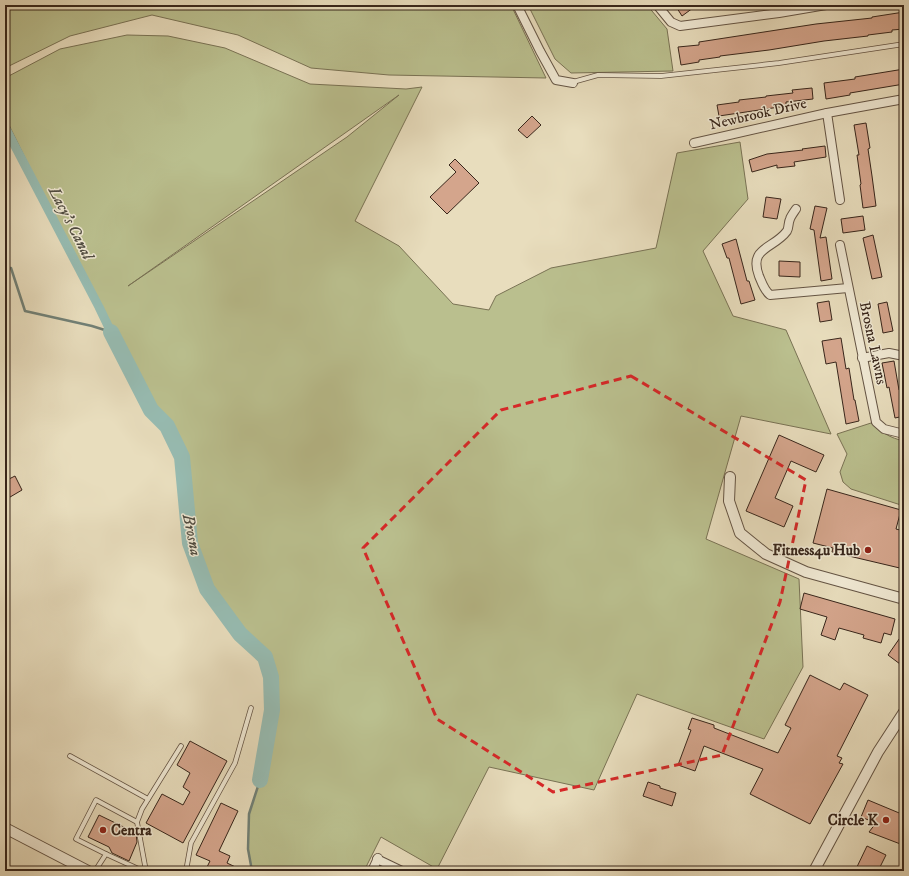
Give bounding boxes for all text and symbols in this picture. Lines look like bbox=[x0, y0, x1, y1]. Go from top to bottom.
street label: Newbrook Drive bbox=[708, 94, 808, 134]
water label: Lacy's Canal bbox=[44, 182, 99, 264]
street label: Brosna Lawns bbox=[855, 300, 891, 386]
water label: Brosna bbox=[178, 511, 206, 558]
place label: Fitness4u Hub bbox=[772, 541, 860, 560]
marker: Fitness4u Hub bbox=[863, 545, 873, 555]
place label: Circle K bbox=[828, 811, 878, 830]
marker: Circle K bbox=[881, 815, 891, 825]
place label: Centra bbox=[111, 821, 152, 840]
marker: Centra bbox=[98, 825, 108, 835]

